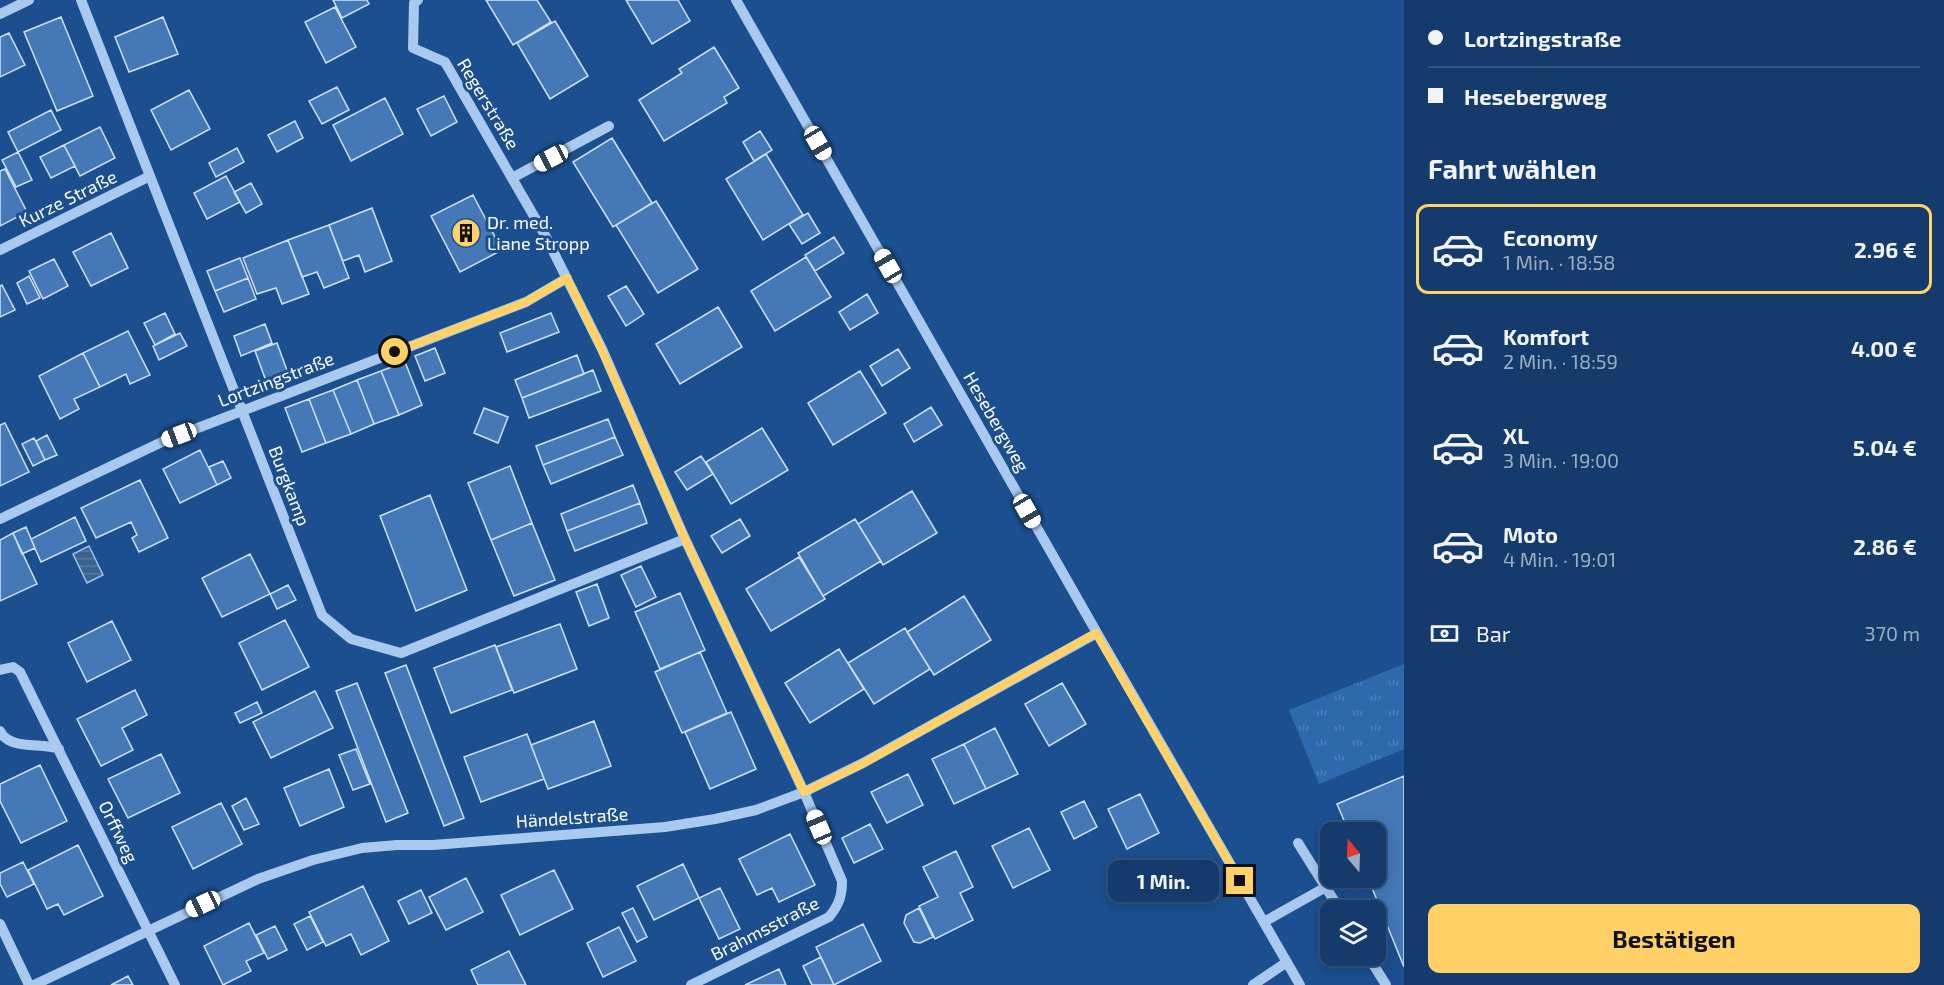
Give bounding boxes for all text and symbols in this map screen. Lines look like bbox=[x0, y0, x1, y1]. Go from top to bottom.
text: Lortzingstraße bbox=[1464, 25, 1621, 51]
street label: Regerstraße bbox=[453, 54, 525, 153]
text: Hesebergweg bbox=[1464, 83, 1607, 109]
car bbox=[801, 123, 835, 163]
car bbox=[531, 142, 571, 174]
text: Fahrt wählen bbox=[1428, 152, 1597, 184]
street label: Kurze Straße bbox=[15, 165, 120, 231]
place label: Dr. med. Liane Stropp bbox=[487, 211, 590, 254]
building icon: Dr. med. Liane Stropp bbox=[450, 217, 482, 249]
icon: car bbox=[1431, 222, 1485, 276]
text: Economy bbox=[1503, 224, 1598, 250]
text: 2.96 € bbox=[1854, 236, 1917, 262]
car bbox=[871, 246, 905, 286]
text: 1 Min. · 18:58 bbox=[1503, 250, 1615, 274]
icon: car bbox=[1431, 321, 1485, 375]
text: Komfort bbox=[1503, 323, 1589, 349]
text: 4.00 € bbox=[1851, 335, 1917, 361]
route start bbox=[381, 338, 408, 365]
street label: Lortzingstraße bbox=[214, 347, 337, 411]
text: 2 Min. · 18:59 bbox=[1503, 349, 1618, 373]
street label: Hesebergweg bbox=[959, 367, 1034, 476]
car bbox=[159, 420, 199, 450]
icon: car bbox=[1431, 420, 1485, 474]
text: XL bbox=[1503, 422, 1529, 448]
text: 5.04 € bbox=[1853, 434, 1917, 460]
street label: Burgkamp bbox=[265, 443, 315, 529]
text: 3 Min. · 19:00 bbox=[1503, 448, 1619, 472]
car bbox=[1010, 491, 1044, 531]
icon: car bbox=[1431, 519, 1485, 573]
text: Moto bbox=[1503, 521, 1558, 547]
text: 2.86 € bbox=[1853, 533, 1917, 559]
text: 4 Min. · 19:01 bbox=[1503, 547, 1616, 571]
icon: cash bbox=[1428, 617, 1461, 650]
text: Bar bbox=[1476, 620, 1511, 646]
text: 370 m bbox=[1865, 621, 1920, 645]
street label: Orffweg bbox=[94, 797, 143, 866]
street label: Händelstraße bbox=[515, 802, 629, 832]
car bbox=[804, 807, 834, 847]
north arrow bbox=[1320, 822, 1386, 888]
map controls bbox=[1320, 822, 1386, 966]
callout: 1 Min. bbox=[1108, 860, 1219, 902]
route end bbox=[1226, 867, 1253, 894]
text: 1 Min. bbox=[1137, 869, 1190, 893]
car bbox=[183, 888, 223, 920]
street label: Brahmsstraße bbox=[707, 891, 822, 965]
button: layers bbox=[1320, 900, 1386, 966]
button: Bestätigen bbox=[1428, 904, 1920, 973]

